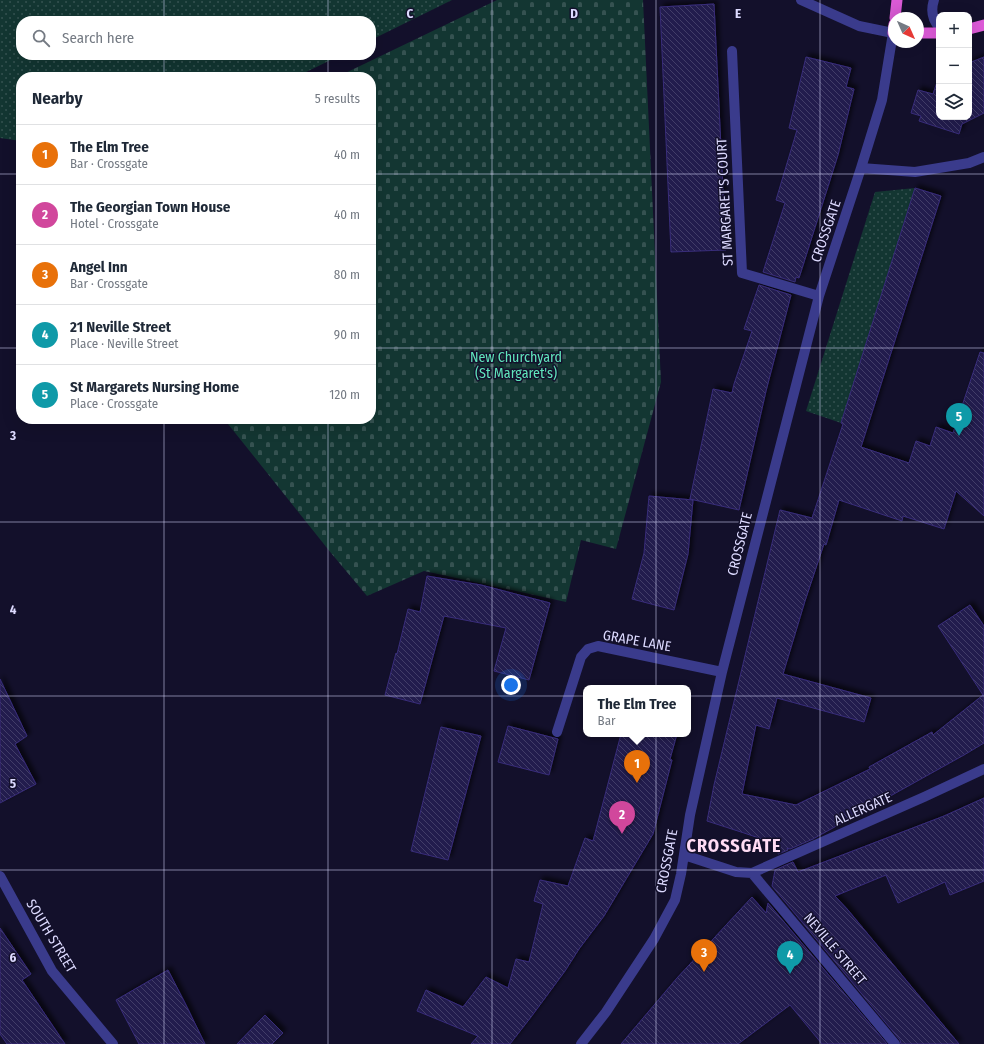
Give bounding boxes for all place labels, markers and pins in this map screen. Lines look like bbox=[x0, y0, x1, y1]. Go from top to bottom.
pin: 5 bbox=[946, 403, 972, 436]
pin: 1 bbox=[624, 750, 650, 783]
pin: 2 bbox=[609, 801, 635, 834]
pin: 3 bbox=[691, 939, 717, 972]
pin: 4 bbox=[777, 941, 803, 974]

